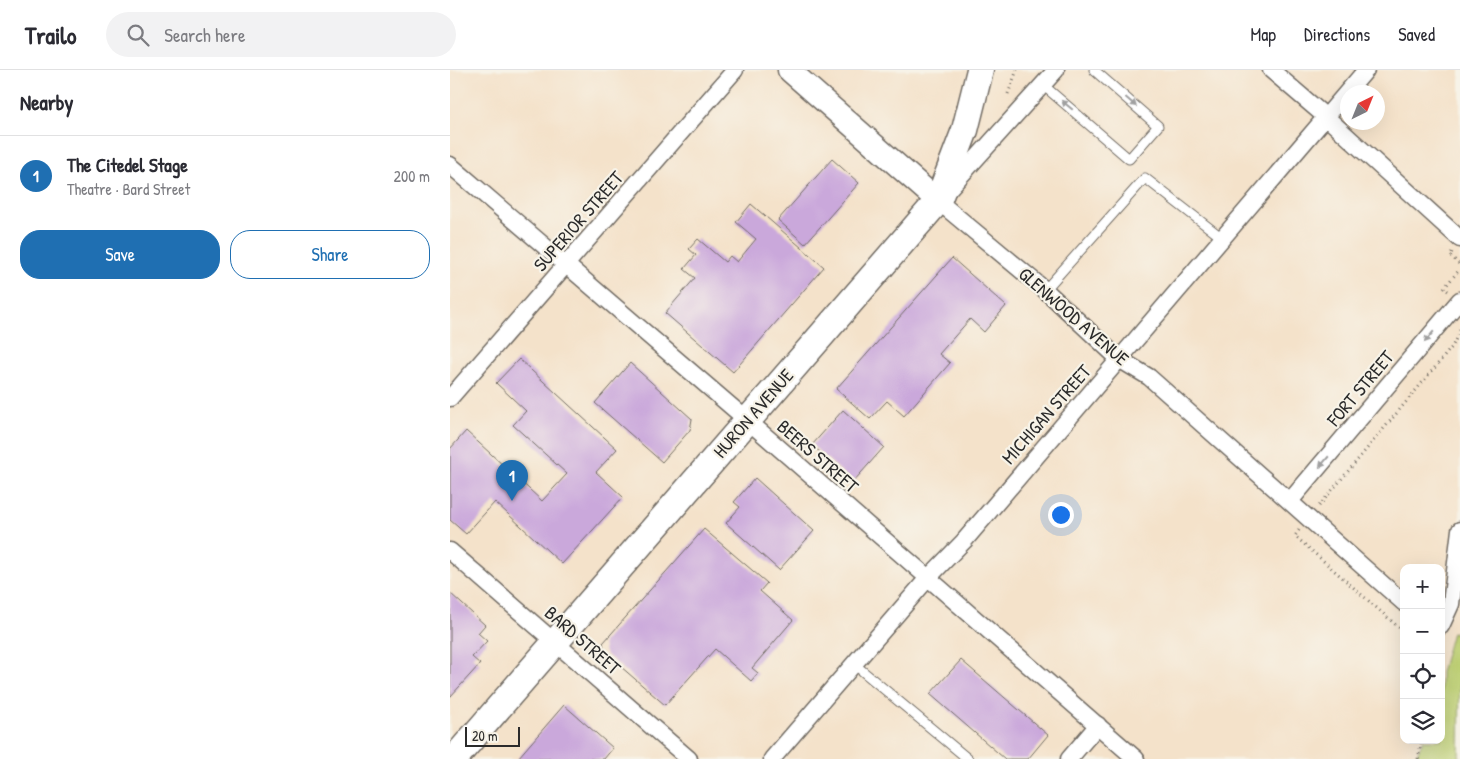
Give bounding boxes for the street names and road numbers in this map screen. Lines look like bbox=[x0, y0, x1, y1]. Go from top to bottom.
street label: SUPERIOR STREET bbox=[527, 164, 630, 277]
street label: GLENWOOD AVENUE bbox=[1013, 261, 1135, 372]
street label: FORT STREET bbox=[1320, 344, 1400, 432]
street label: MICHIGAN STREET bbox=[995, 358, 1097, 469]
street label: HURON AVENUE bbox=[707, 362, 799, 463]
street label: BEERS STREET bbox=[772, 413, 865, 499]
street label: BARD STREET bbox=[539, 600, 627, 681]

